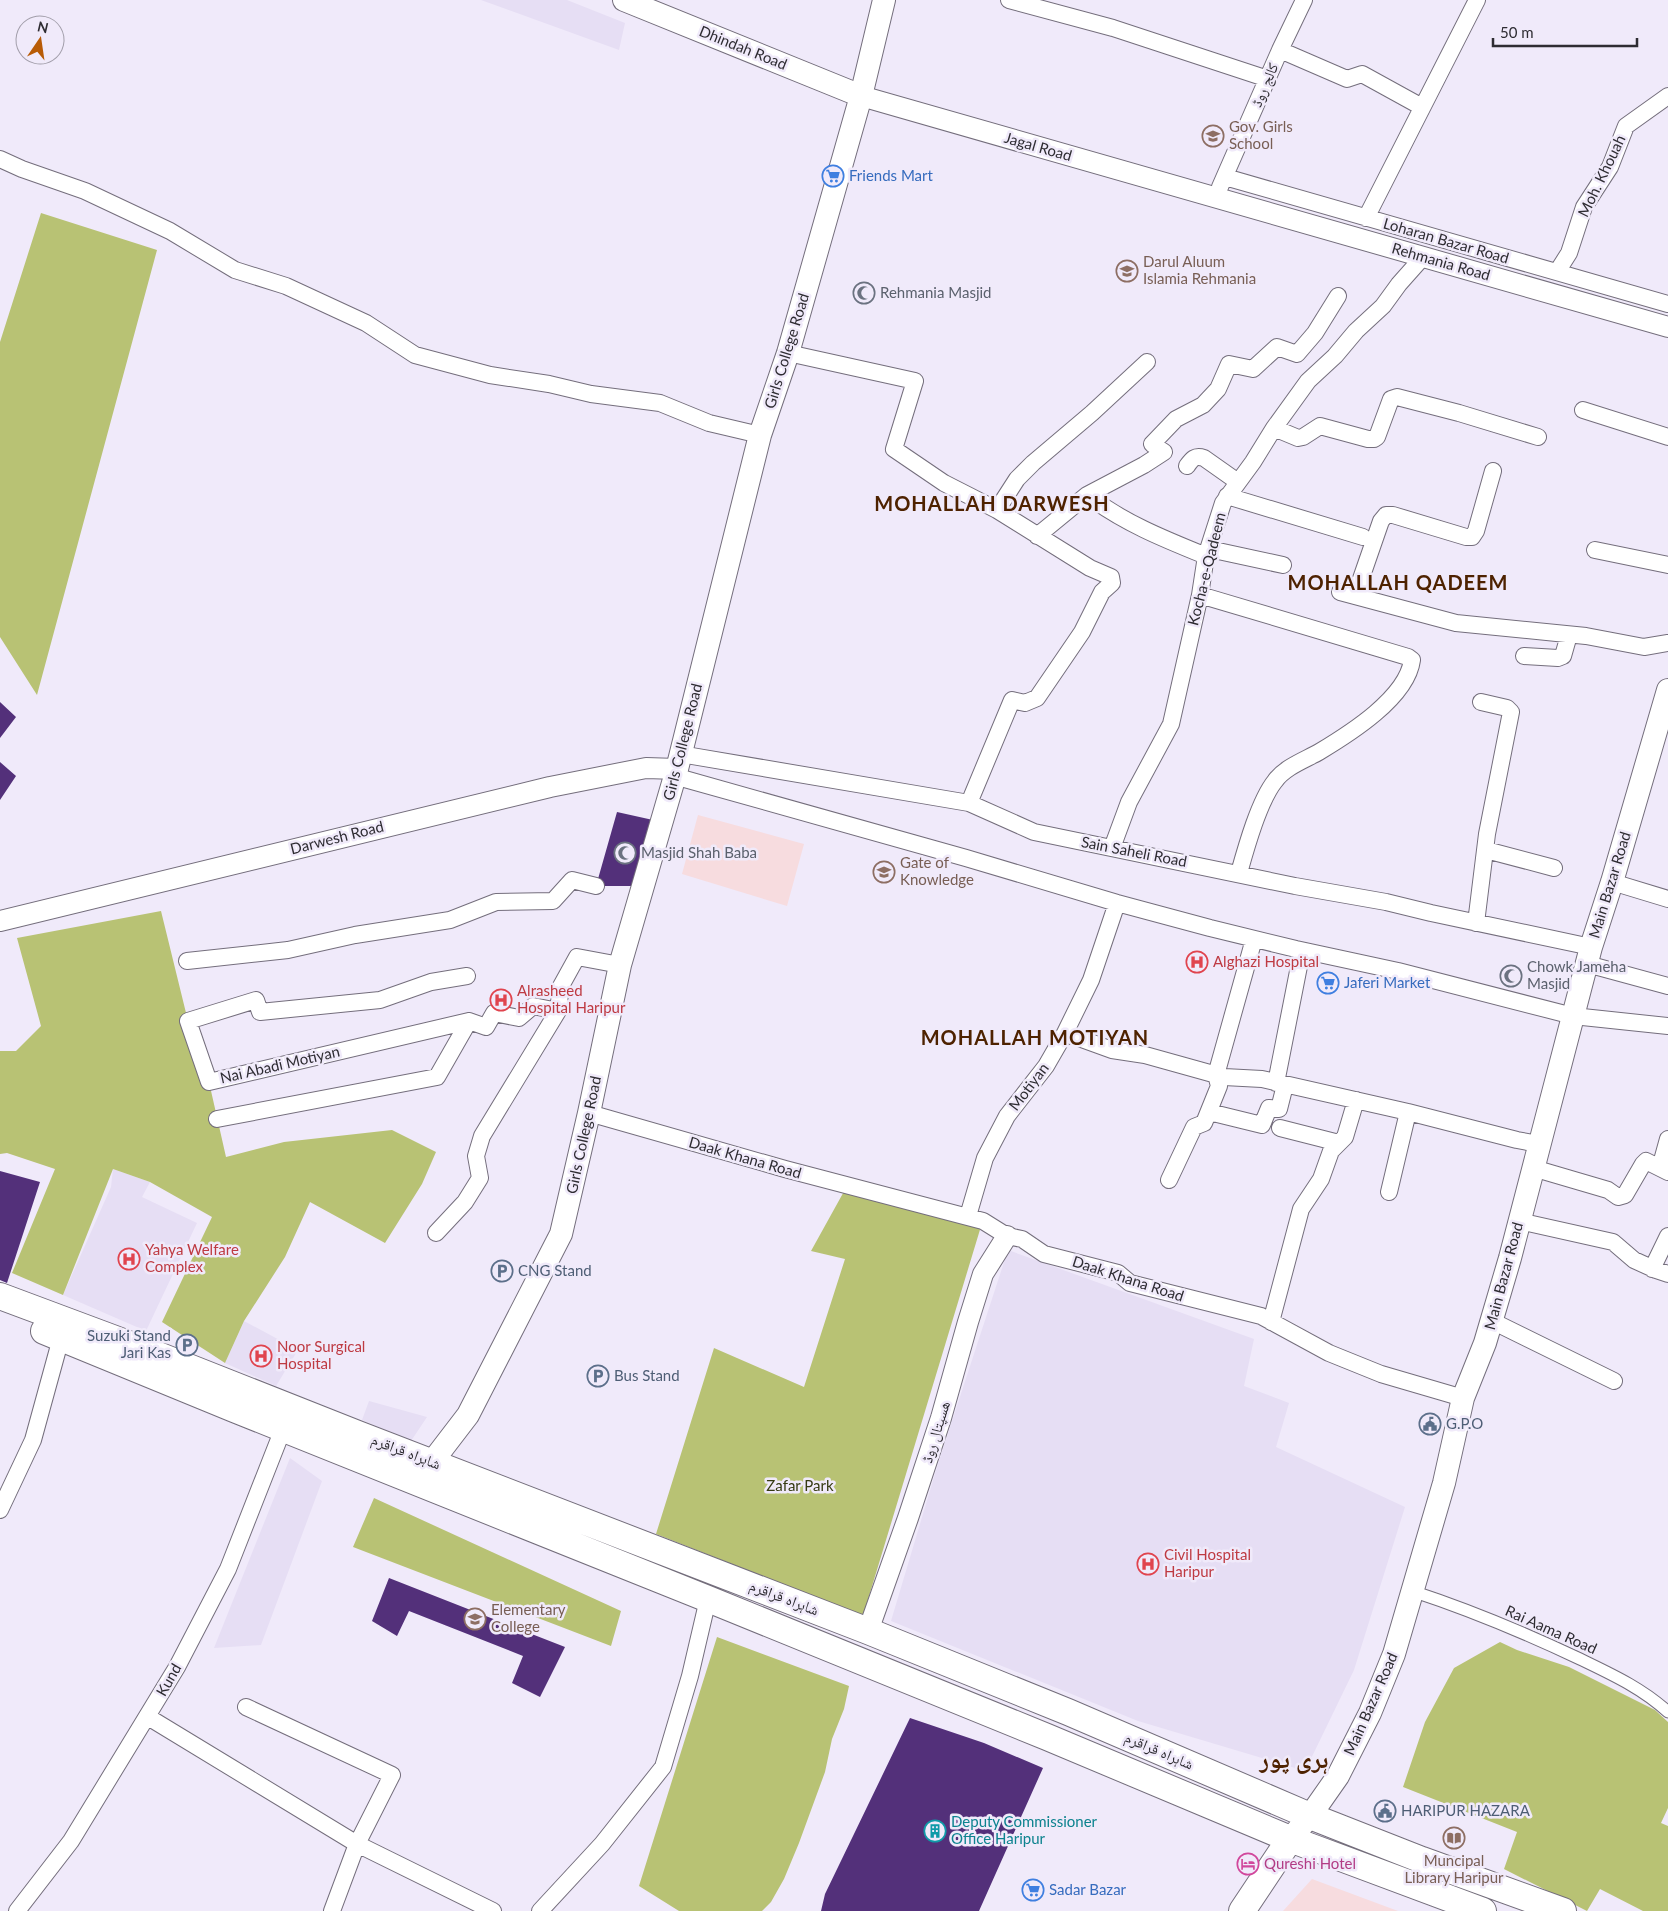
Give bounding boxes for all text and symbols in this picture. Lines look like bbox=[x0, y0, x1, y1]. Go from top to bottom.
north arrow bbox=[15, 15, 65, 65]
scale bar bbox=[1493, 15, 1637, 47]
text: N bbox=[36, 17, 50, 36]
street label: Dhindah Road bbox=[697, 21, 790, 73]
text: 50 m bbox=[1500, 23, 1534, 41]
street label: کالج روڈ bbox=[1247, 60, 1283, 110]
place label: Gov. Girls School bbox=[1229, 117, 1293, 152]
school or university icon: Gov. Girls School bbox=[1201, 124, 1225, 148]
street label: Jagal Road bbox=[1002, 128, 1074, 164]
street label: Moh. Khouah bbox=[1574, 132, 1629, 219]
supermarket icon: Friends Mart bbox=[821, 164, 845, 188]
place label: Friends Mart bbox=[849, 166, 934, 184]
street label: Loharan Bazar Road bbox=[1381, 213, 1511, 267]
street label: Rehmania Road bbox=[1390, 238, 1493, 284]
place label: Darul Aluum Islamia Rehmania bbox=[1143, 252, 1256, 287]
school or university icon: Darul Aluum Islamia Rehmania bbox=[1115, 259, 1139, 283]
mosque icon: Rehmania Masjid bbox=[852, 281, 876, 305]
place label: Rehmania Masjid bbox=[880, 283, 992, 301]
street label: Girls College Road bbox=[760, 291, 812, 411]
district label: MOHALLAH DARWESH bbox=[874, 491, 1110, 515]
street label: Kocha-e-Qadeem bbox=[1183, 510, 1229, 627]
district label: MOHALLAH QADEEM bbox=[1287, 570, 1509, 594]
street label: Girls College Road bbox=[659, 681, 705, 802]
street label: Darwesh Road bbox=[288, 817, 385, 857]
street label: Main Bazar Road bbox=[1584, 829, 1634, 940]
street label: Sain Saheli Road bbox=[1080, 832, 1189, 870]
mosque icon: Masjid Shah Baba bbox=[613, 841, 637, 865]
place label: Masjid Shah Baba bbox=[641, 843, 757, 861]
place label: Gate of Knowledge bbox=[900, 853, 974, 888]
school or university icon: Gate of Knowledge bbox=[872, 860, 896, 884]
hospital icon: Alghazi Hospital bbox=[1185, 950, 1209, 974]
place label: Alghazi Hospital bbox=[1213, 952, 1319, 970]
place label: Chowk Jameha Masjid bbox=[1527, 957, 1626, 992]
mosque icon: Chowk Jameha Masjid bbox=[1499, 964, 1523, 988]
supermarket icon: Jaferi Market bbox=[1316, 971, 1340, 995]
place label: Jaferi Market bbox=[1344, 973, 1431, 991]
place label: Alrasheed Hospital Haripur bbox=[517, 981, 626, 1016]
hospital icon: Alrasheed Hospital Haripur bbox=[489, 988, 513, 1012]
district label: MOHALLAH MOTIYAN bbox=[921, 1025, 1149, 1049]
street label: Nai Abadi Motiyan bbox=[218, 1042, 341, 1087]
street label: Motiyan bbox=[1005, 1059, 1052, 1114]
street label: Girls College Road bbox=[562, 1074, 604, 1195]
street label: Daak Khana Road bbox=[687, 1132, 804, 1182]
street label: Main Bazar Road bbox=[1480, 1220, 1526, 1331]
place label: Yahya Welfare Complex bbox=[145, 1240, 239, 1275]
hospital icon: Yahya Welfare Complex bbox=[117, 1247, 141, 1271]
street label: Daak Khana Road bbox=[1070, 1252, 1186, 1305]
parking icon: CNG Stand bbox=[490, 1259, 514, 1283]
place label: CNG Stand bbox=[518, 1261, 592, 1279]
place label: Suzuki Stand Jari Kas bbox=[87, 1326, 171, 1361]
parking icon: Suzuki Stand Jari Kas bbox=[175, 1333, 199, 1357]
place label: Noor Surgical Hospital bbox=[277, 1337, 365, 1372]
hospital icon: Noor Surgical Hospital bbox=[249, 1344, 273, 1368]
parking icon: Bus Stand bbox=[586, 1364, 610, 1388]
place label: Bus Stand bbox=[614, 1366, 680, 1384]
street label: ھسپتال روڈ bbox=[917, 1398, 955, 1466]
public building icon: G.P.O bbox=[1418, 1412, 1442, 1436]
place label: G.P.O bbox=[1446, 1414, 1483, 1432]
street label: شاہراہ قراقرم bbox=[368, 1430, 444, 1474]
park label: Zafar Park bbox=[766, 1476, 834, 1494]
place label: Civil Hospital Haripur bbox=[1164, 1545, 1251, 1580]
hospital icon: Civil Hospital Haripur bbox=[1136, 1552, 1160, 1576]
street label: شاہراہ قراقرم bbox=[746, 1576, 822, 1620]
place label: Elementary College bbox=[491, 1600, 566, 1635]
street label: Rai Aama Road bbox=[1503, 1601, 1600, 1657]
school or university icon: Elementary College bbox=[463, 1607, 487, 1631]
street label: Main Bazar Road bbox=[1339, 1649, 1401, 1758]
street label: Kund bbox=[152, 1660, 185, 1699]
street label: شاہراہ قراقرم bbox=[1121, 1728, 1197, 1775]
district label: ہری پور bbox=[1259, 1743, 1328, 1774]
public building icon: HARIPUR HAZARA bbox=[1373, 1799, 1397, 1823]
place label: HARIPUR HAZARA bbox=[1401, 1801, 1531, 1819]
place label: Deputy Commissioner Office Haripur bbox=[951, 1812, 1098, 1847]
building icon: Deputy Commissioner Office Haripur bbox=[923, 1819, 947, 1843]
library icon: Muncipal Library Haripur bbox=[1442, 1826, 1466, 1850]
place label: Muncipal Library Haripur bbox=[1404, 1851, 1504, 1886]
hotel icon: Qureshi Hotel bbox=[1236, 1852, 1260, 1876]
place label: Qureshi Hotel bbox=[1264, 1854, 1356, 1872]
supermarket icon: Sadar Bazar bbox=[1021, 1878, 1045, 1902]
place label: Sadar Bazar bbox=[1049, 1880, 1127, 1898]

